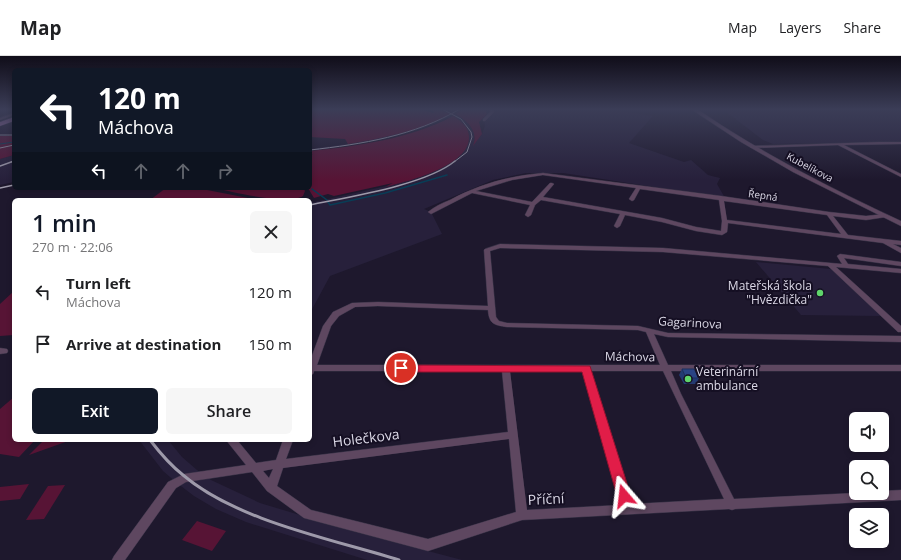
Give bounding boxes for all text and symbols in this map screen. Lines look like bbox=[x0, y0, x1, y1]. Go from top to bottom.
text: Map bbox=[20, 15, 61, 41]
text: Map bbox=[728, 18, 757, 37]
text: Layers bbox=[779, 18, 821, 37]
text: Share bbox=[843, 18, 881, 37]
text: 120 m bbox=[98, 79, 181, 117]
icon: left bbox=[32, 84, 84, 136]
text: Máchova bbox=[98, 115, 174, 139]
street label: Kubelíkova bbox=[784, 149, 836, 185]
icon: left bbox=[88, 160, 110, 182]
icon: ahead bbox=[130, 160, 152, 182]
icon: ahead bbox=[172, 160, 194, 182]
icon: right bbox=[214, 160, 236, 182]
street label: Řepná bbox=[747, 186, 779, 204]
text: 1 min bbox=[32, 206, 97, 239]
button: close bbox=[250, 211, 292, 253]
text: 270 m · 22:06 bbox=[32, 238, 113, 256]
text: Turn left bbox=[66, 273, 131, 293]
place label: Mateřská škola "Hvězdička" bbox=[728, 277, 812, 308]
icon: left bbox=[32, 281, 54, 303]
text: 120 m bbox=[248, 282, 292, 302]
marker: Mateřská škola "Hvězdička" bbox=[815, 288, 825, 298]
text: Máchova bbox=[66, 293, 121, 311]
street label: Gagarinova bbox=[658, 312, 722, 333]
icon: arrive bbox=[32, 333, 54, 355]
text: Arrive at destination bbox=[66, 334, 221, 354]
text: 150 m bbox=[248, 334, 292, 354]
street label: Máchova bbox=[605, 348, 655, 365]
pin bbox=[384, 351, 418, 385]
icon: arrive bbox=[390, 357, 412, 379]
place label: Veterinární ambulance bbox=[696, 363, 759, 394]
marker: Veterinární ambulance bbox=[683, 374, 693, 384]
button: Exit bbox=[32, 388, 158, 434]
button: Share bbox=[166, 388, 292, 434]
map controls bbox=[849, 412, 889, 548]
button: sound bbox=[849, 412, 889, 452]
street label: Holečkova bbox=[331, 424, 401, 451]
button: search bbox=[849, 460, 889, 500]
position arrow bbox=[603, 475, 645, 517]
street label: Příční bbox=[527, 488, 565, 509]
button: layers bbox=[849, 508, 889, 548]

